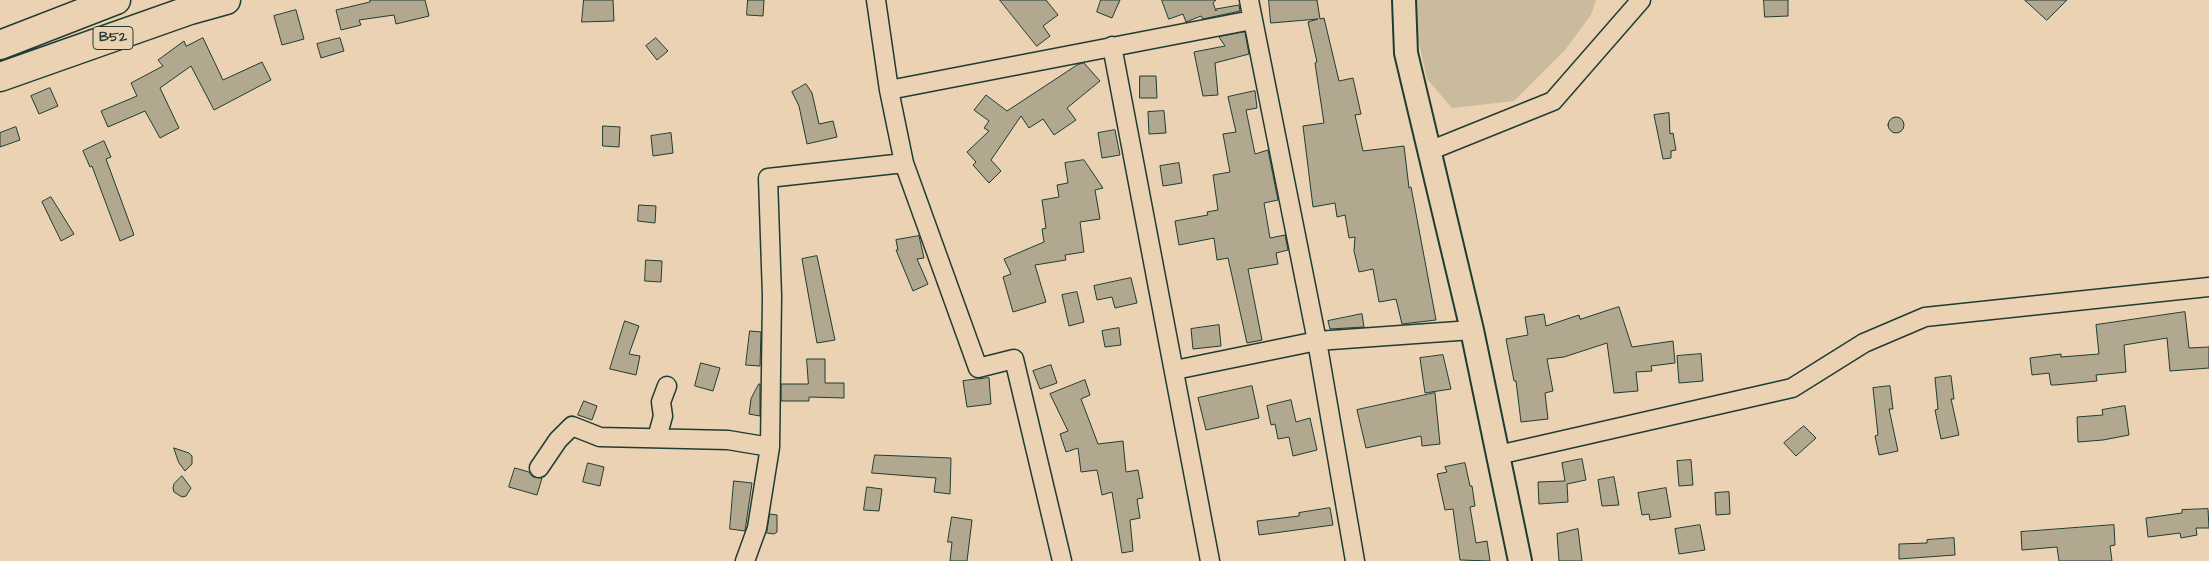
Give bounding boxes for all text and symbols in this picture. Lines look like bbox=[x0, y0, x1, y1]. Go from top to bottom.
road number: B52 bbox=[93, 26, 133, 49]

